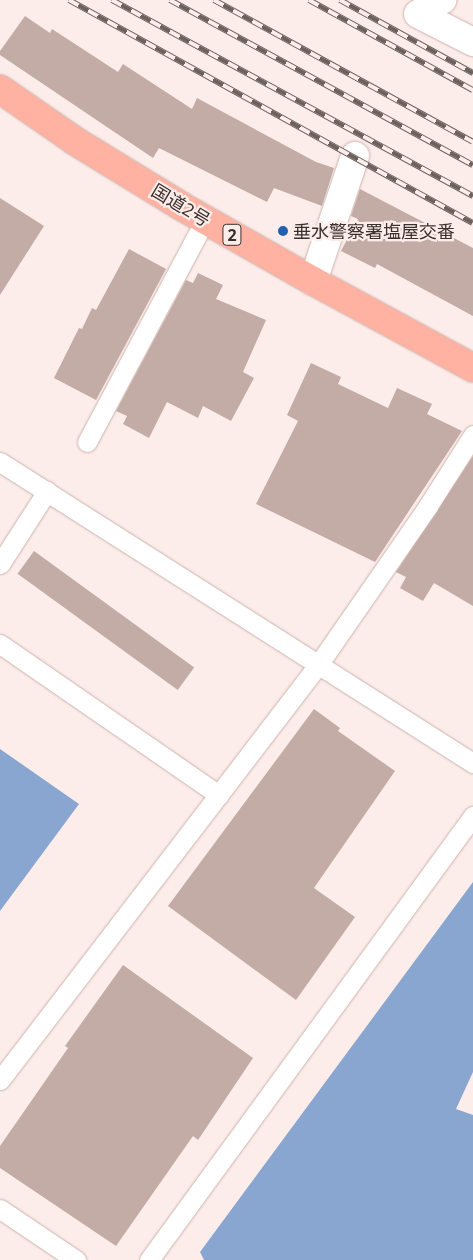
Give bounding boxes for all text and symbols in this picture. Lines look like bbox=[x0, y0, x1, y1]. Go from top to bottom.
street label: 国道2号 bbox=[148, 179, 214, 231]
place label: 垂水警察署塩屋交番 bbox=[293, 220, 455, 242]
road number: 2 bbox=[222, 222, 242, 248]
marker: 垂水警察署塩屋交番 bbox=[277, 225, 289, 237]

